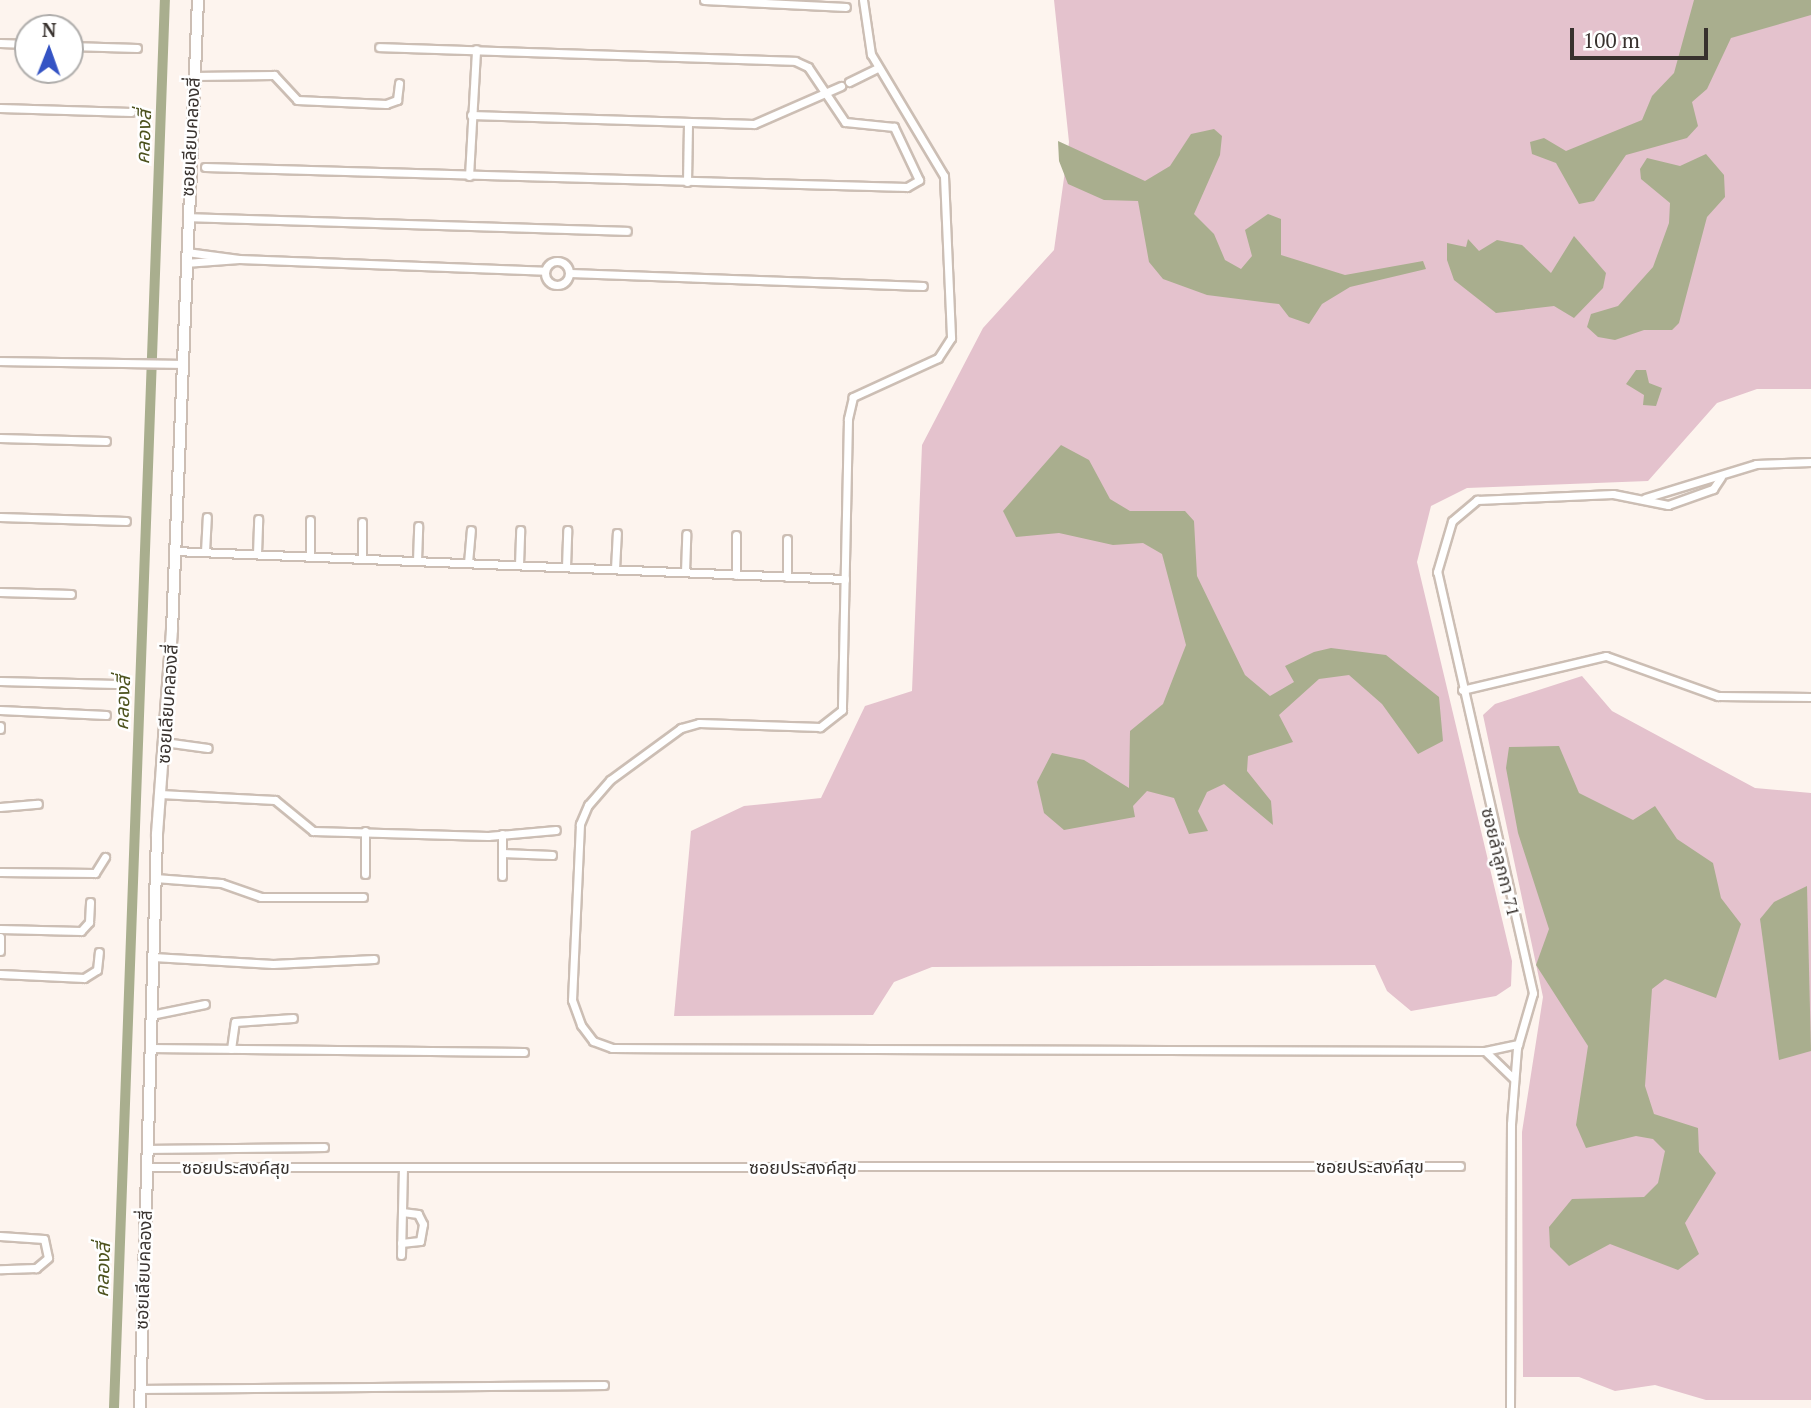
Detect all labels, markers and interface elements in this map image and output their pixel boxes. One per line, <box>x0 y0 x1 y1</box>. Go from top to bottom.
north arrow <box>14 14 84 84</box>
scale bar <box>1573 14 1711 58</box>
text: N <box>42 17 57 42</box>
text: 100 m <box>1583 26 1640 54</box>
street label: ซอยเลียบคลองสี่ <box>176 77 204 197</box>
water label: คลองสี่ <box>131 109 155 165</box>
street label: ซอยเลียบคลองสี่ <box>152 644 182 764</box>
water label: คลองสี่ <box>110 675 134 731</box>
street label: ซอยลำลูกกา 71 <box>1477 805 1525 919</box>
street label: ซอยประสงค์สุข <box>1316 1155 1424 1177</box>
street label: ซอยประสงค์สุข <box>182 1156 290 1178</box>
street label: ซอยประสงค์สุข <box>749 1156 857 1178</box>
street label: ซอยเลียบคลองสี่ <box>130 1210 156 1330</box>
water label: คลองสี่ <box>90 1242 114 1298</box>

